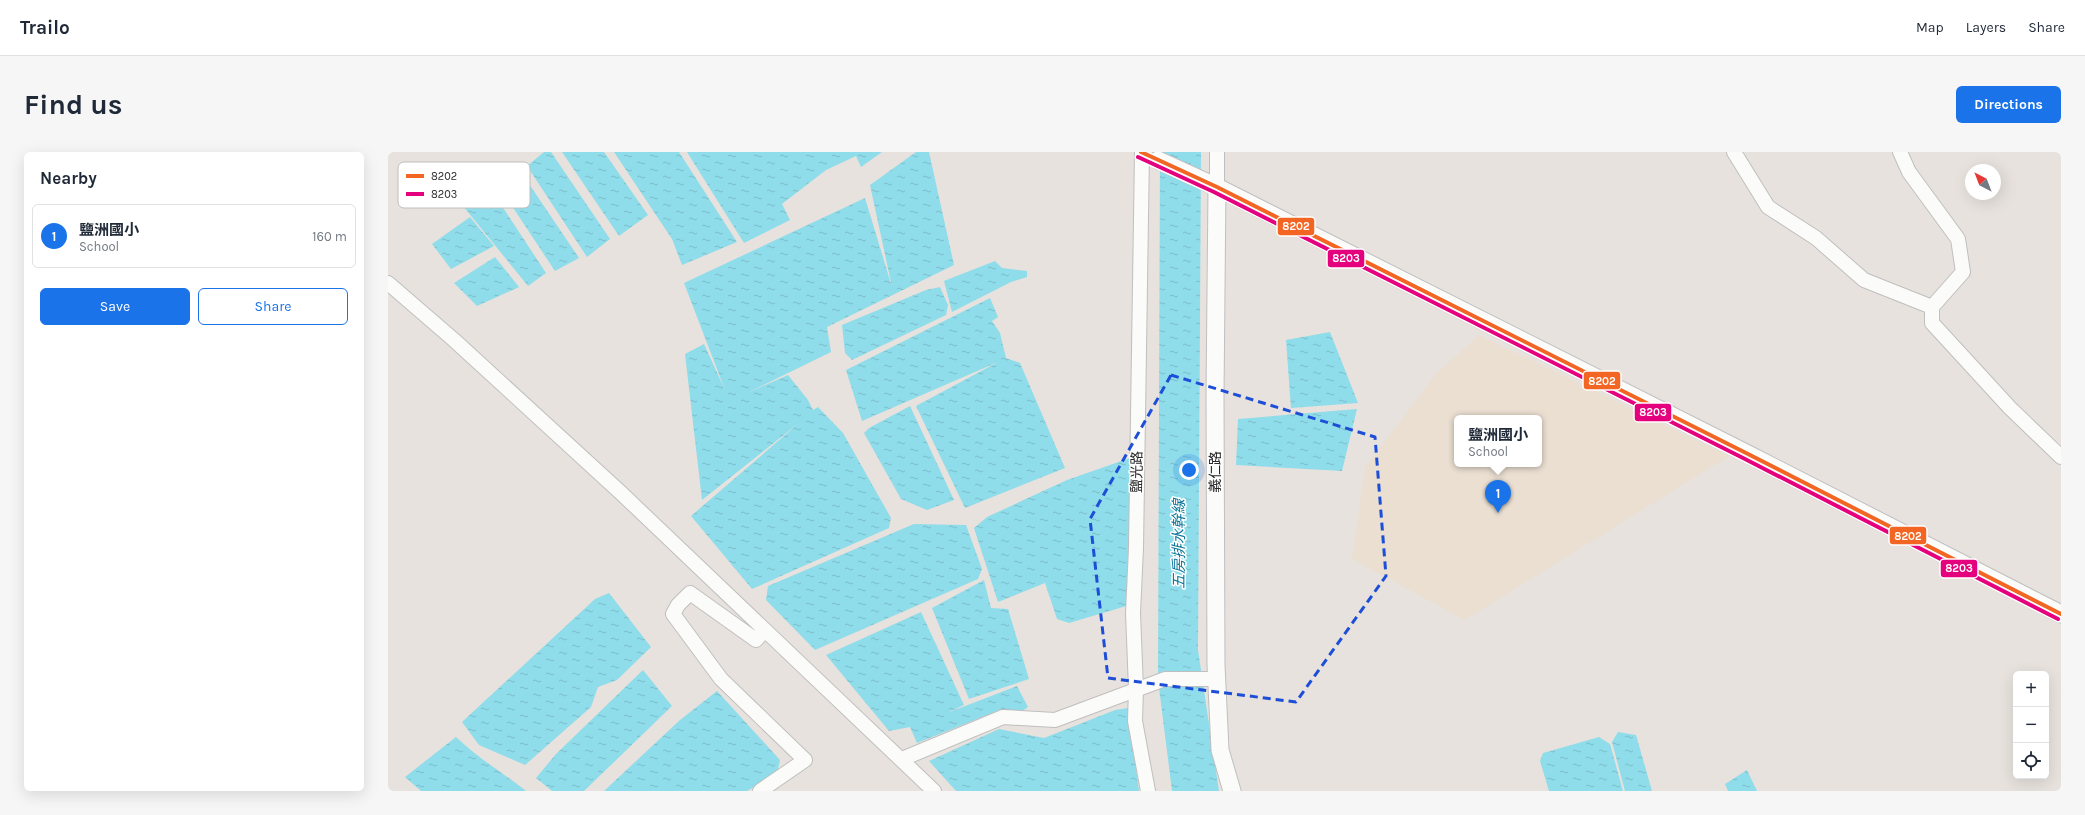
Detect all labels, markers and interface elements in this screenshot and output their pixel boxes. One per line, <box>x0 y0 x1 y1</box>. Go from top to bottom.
text: Trailo <box>20 17 70 39</box>
text: Map <box>1916 19 1944 36</box>
text: Layers <box>1966 19 2006 36</box>
text: Share <box>2028 19 2065 36</box>
button: Directions <box>1956 86 2061 123</box>
text: Find us <box>24 88 123 121</box>
legend <box>398 162 530 208</box>
north arrow <box>1965 164 2001 200</box>
text: Nearby <box>40 168 97 188</box>
text: 8202 <box>431 170 457 183</box>
text: 8203 <box>431 188 457 201</box>
line badge: 8202 <box>1277 217 1315 236</box>
text: 8202 <box>1282 220 1310 233</box>
text: 鹽洲國小 <box>79 221 139 239</box>
text: 1 <box>52 229 56 244</box>
text: 160 m <box>312 229 347 244</box>
text: School <box>79 239 119 254</box>
line badge: 8203 <box>1327 249 1365 268</box>
text: 8203 <box>1332 252 1360 265</box>
button: Save <box>40 288 190 325</box>
button: Share <box>198 288 348 325</box>
line badge: 8202 <box>1583 371 1621 390</box>
text: 8202 <box>1588 375 1616 388</box>
line badge: 8203 <box>1634 403 1672 422</box>
text: 8203 <box>1639 406 1667 419</box>
popup <box>1454 415 1542 467</box>
text: 鹽洲國小 <box>1468 426 1528 444</box>
text: School <box>1468 444 1508 459</box>
street label: 鹽光路 <box>1128 451 1146 493</box>
street label: 義仁路 <box>1207 451 1224 493</box>
your location <box>1179 460 1199 480</box>
pin: 1 <box>1485 480 1511 513</box>
water label: 五房排水幹線 <box>1170 497 1188 589</box>
line badge: 8202 <box>1889 526 1927 545</box>
text: 8202 <box>1894 530 1922 543</box>
line badge: 8203 <box>1940 559 1978 578</box>
text: 8203 <box>1945 562 1973 575</box>
map controls <box>2013 671 2049 779</box>
button: + <box>2013 671 2049 707</box>
button: − <box>2013 707 2049 743</box>
button: locate <box>2013 743 2049 779</box>

